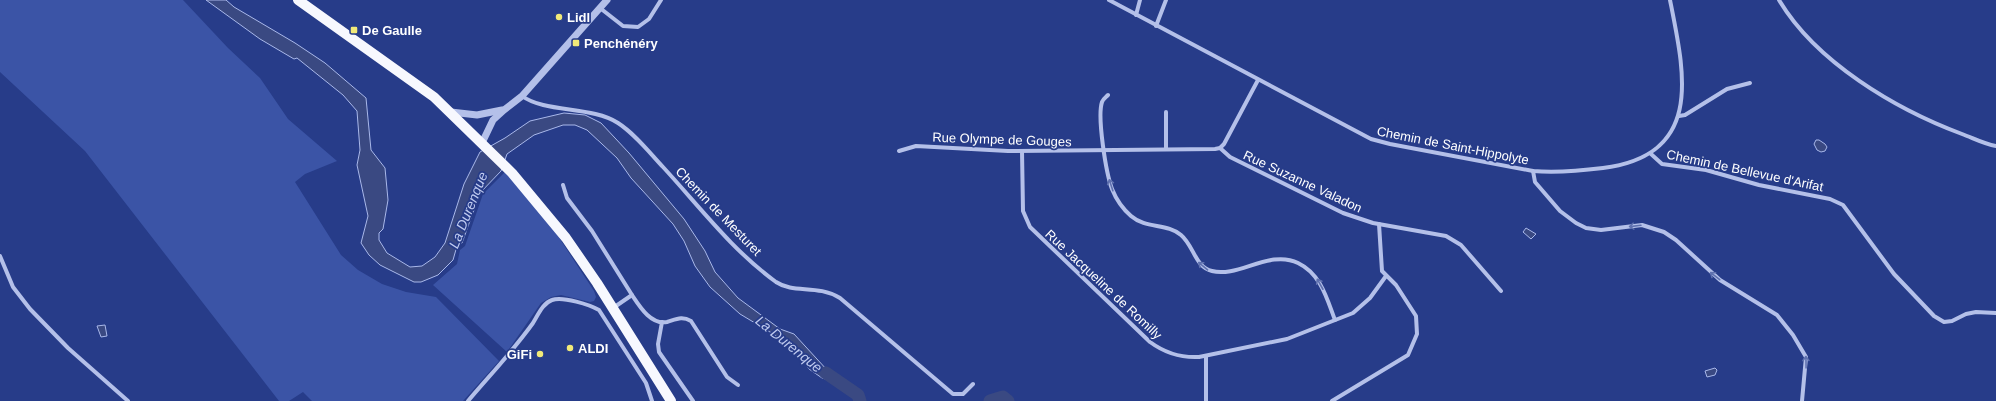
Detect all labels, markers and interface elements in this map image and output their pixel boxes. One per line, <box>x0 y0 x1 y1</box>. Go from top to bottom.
place label: Lidl <box>567 10 590 25</box>
marker: Lidl <box>554 12 564 22</box>
place label: De Gaulle <box>362 23 422 38</box>
marker: De Gaulle <box>349 25 359 35</box>
place label: Penchénéry <box>584 36 658 51</box>
marker: Penchénéry <box>571 38 581 48</box>
street label: Chemin de Saint-Hippolyte <box>1376 123 1530 168</box>
street label: Rue Olympe de Gouges <box>932 130 1072 149</box>
street label: Rue Suzanne Valadon <box>1241 147 1364 216</box>
street label: Chemin de Bellevue d'Arifat <box>1665 147 1825 195</box>
street label: Chemin de Mesturet <box>673 164 765 259</box>
water label: La Durenque <box>445 169 491 251</box>
one-way arrow <box>1107 179 1114 192</box>
one-way arrow <box>1629 222 1642 229</box>
street label: Rue Jacqueline de Romilly <box>1042 226 1165 343</box>
one-way arrow <box>1198 261 1209 270</box>
one-way arrow <box>1709 272 1720 281</box>
one-way arrow <box>1316 278 1323 290</box>
water label: La Durenque <box>753 312 826 376</box>
place label: ALDI <box>578 341 608 356</box>
marker: ALDI <box>565 343 575 353</box>
place label: GiFi <box>507 347 532 362</box>
marker: GiFi <box>535 349 545 359</box>
one-way arrow <box>1802 356 1810 369</box>

